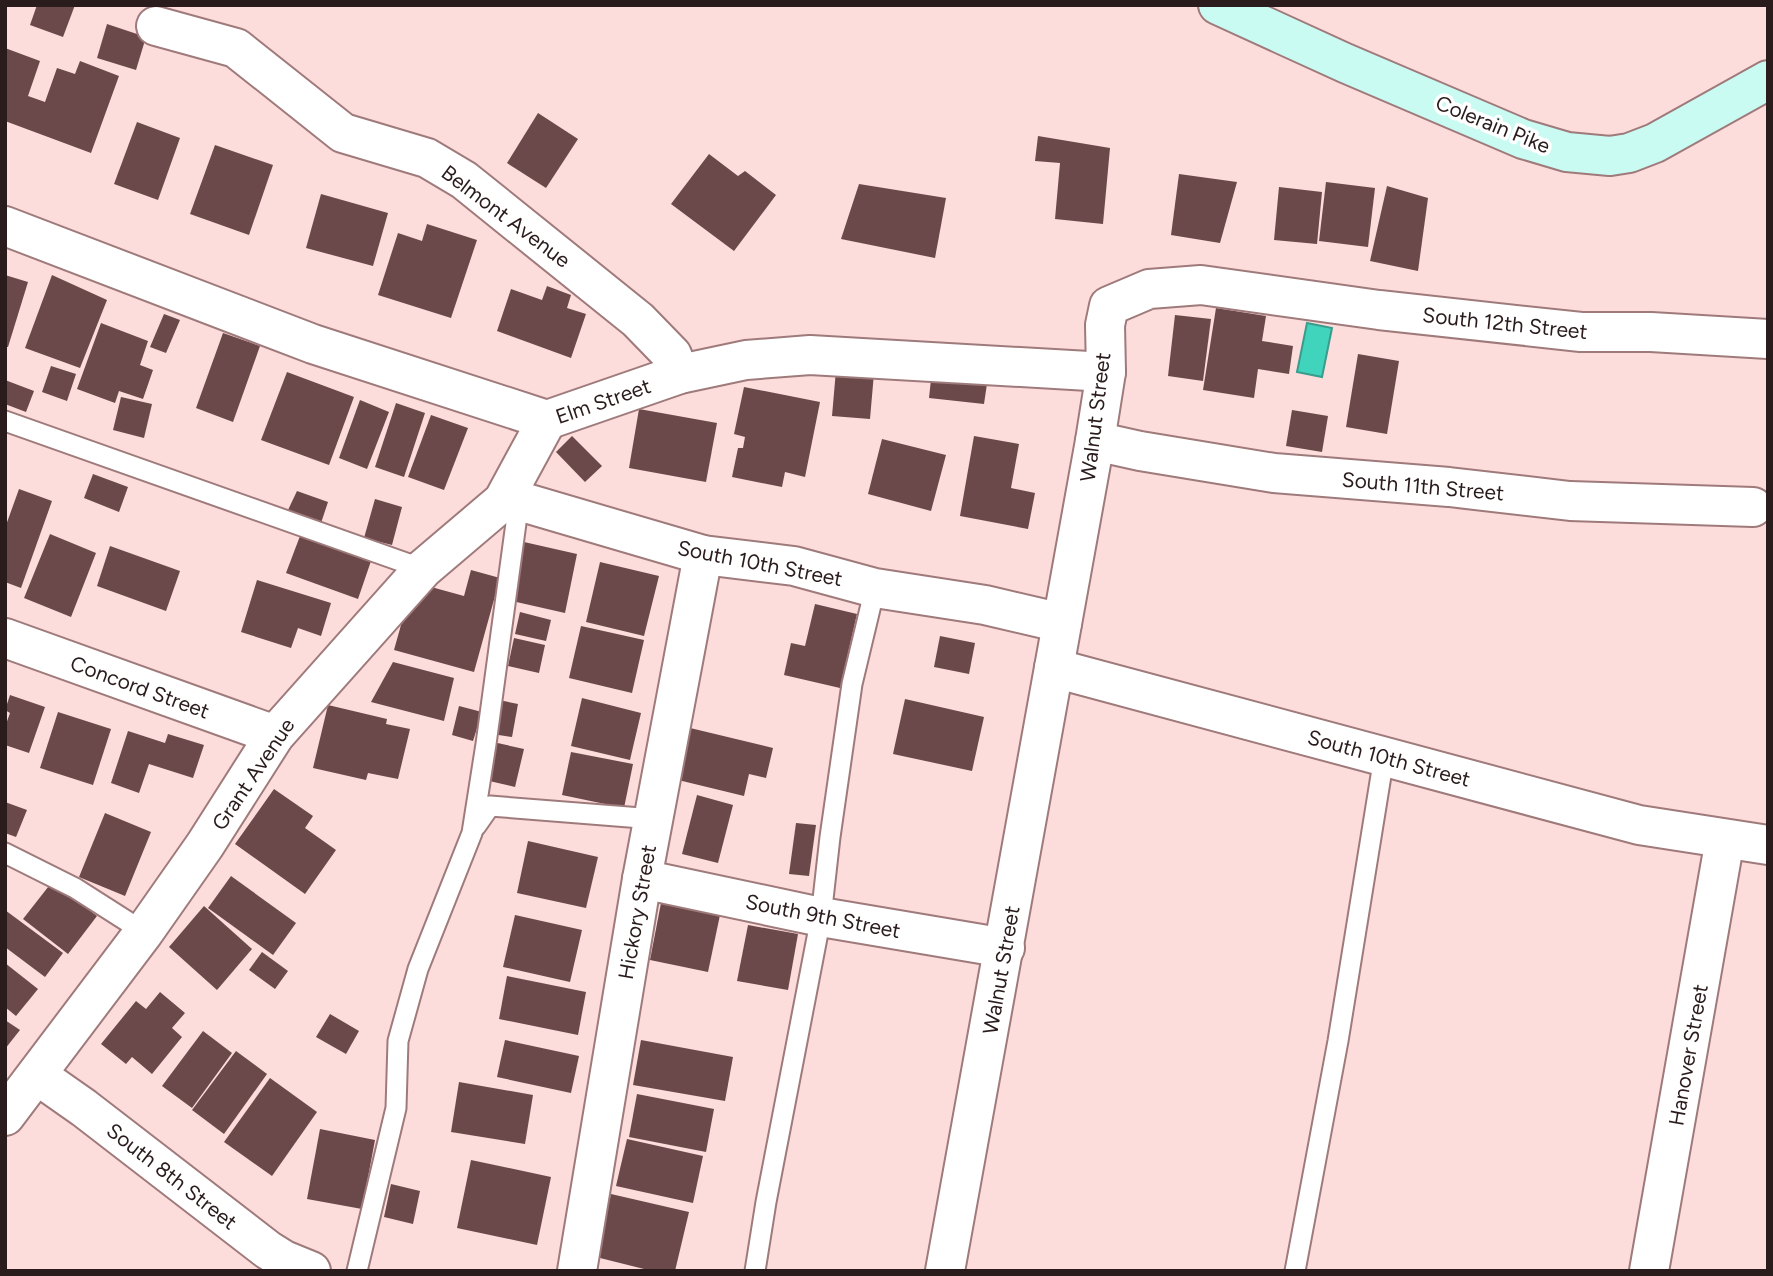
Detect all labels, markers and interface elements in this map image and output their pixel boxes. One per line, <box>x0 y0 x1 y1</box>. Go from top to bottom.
street label: Colerain Pike <box>1432 90 1554 158</box>
street label: Belmont Avenue <box>437 159 575 273</box>
street label: South 12th Street <box>1421 302 1589 344</box>
street label: Walnut Street <box>1075 351 1115 483</box>
street label: Elm Street <box>552 373 654 429</box>
street label: South 11th Street <box>1341 466 1505 506</box>
street label: South 10th Street <box>675 535 845 591</box>
street label: Concord Street <box>67 650 213 724</box>
street label: Grant Avenue <box>206 713 300 835</box>
street label: South 10th Street <box>1305 724 1473 792</box>
street label: Hickory Street <box>613 843 661 981</box>
street label: South 9th Street <box>743 889 903 943</box>
street label: Walnut Street <box>977 904 1025 1036</box>
street label: Hanover Street <box>1663 982 1713 1128</box>
street label: South 8th Street <box>102 1117 242 1235</box>

